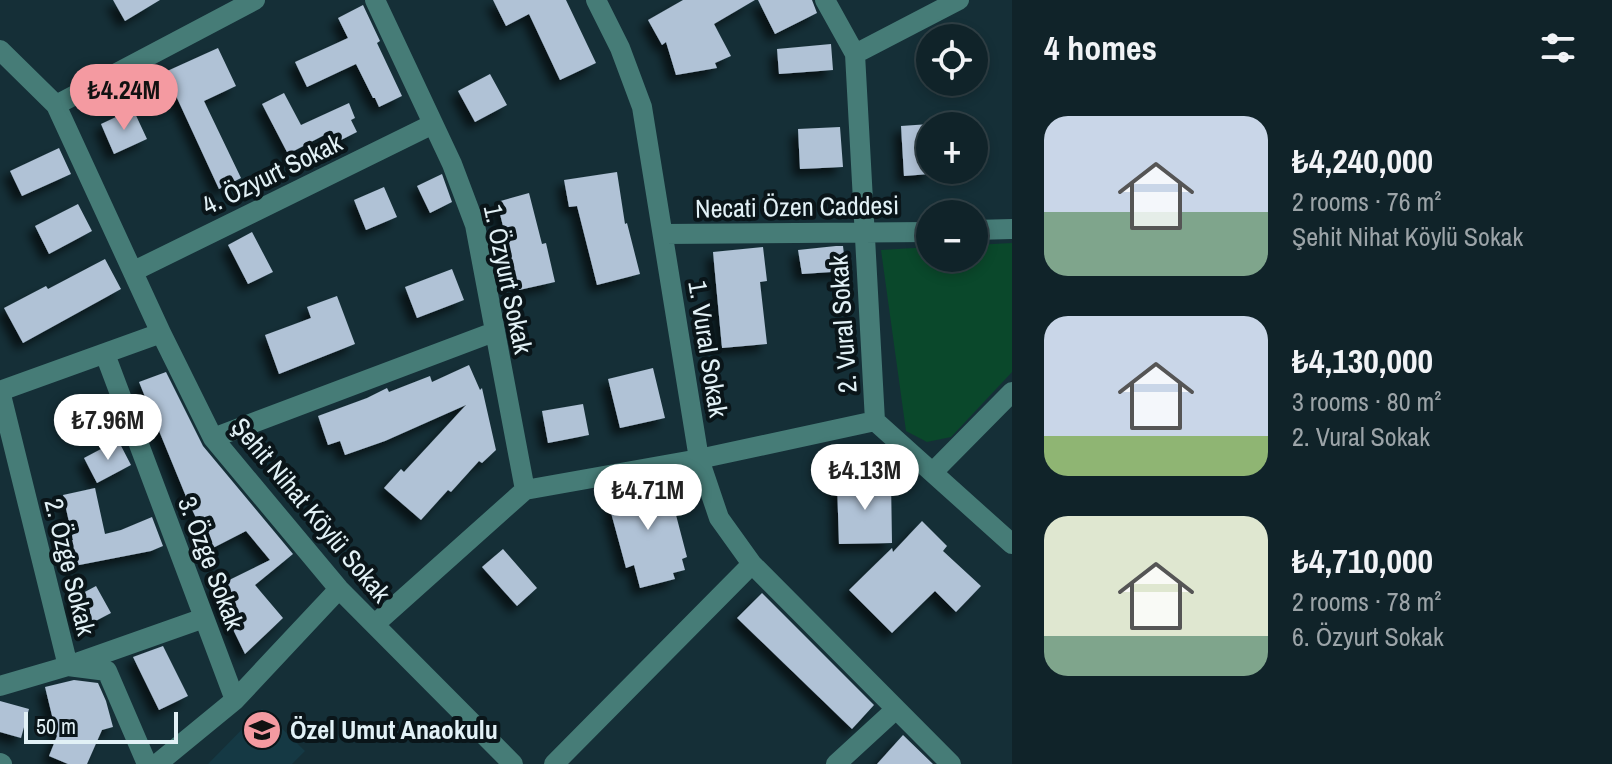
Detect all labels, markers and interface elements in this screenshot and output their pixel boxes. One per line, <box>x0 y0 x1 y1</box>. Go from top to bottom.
map controls <box>916 24 988 272</box>
button: locate <box>916 24 988 96</box>
text: 4 homes <box>1044 25 1157 71</box>
icon: filters <box>1536 26 1580 70</box>
pin: ₺4.24M <box>59 64 189 132</box>
text: ₺4.24M <box>88 72 160 107</box>
button: + <box>916 112 988 184</box>
street label: 4. Özyurt Sokak <box>196 124 348 223</box>
text: ₺4,240,000 <box>1292 138 1433 184</box>
icon: home <box>1108 148 1204 244</box>
text: 2 rooms · 76 m² <box>1292 184 1441 219</box>
street label: Necati Özen Caddesi <box>695 187 899 226</box>
button: − <box>916 200 988 272</box>
street label: 1. Özyurt Sokak <box>476 201 541 357</box>
text: Şehit Nihat Köylü Sokak <box>1292 219 1523 254</box>
street label: 2. Vural Sokak <box>820 254 865 394</box>
street label: 1. Vural Sokak <box>680 278 737 420</box>
text: ₺4,130,000 <box>1292 338 1433 384</box>
icon: home <box>1108 348 1204 444</box>
text: 3 rooms · 80 m² <box>1292 384 1441 419</box>
pin: ₺7.96M <box>43 394 173 462</box>
text: ₺7.96M <box>72 402 144 437</box>
street label: Şehit Nihat Köylü Sokak <box>224 410 399 610</box>
text: 2. Vural Sokak <box>1292 419 1430 454</box>
pin: ₺4.13M <box>800 444 930 512</box>
text: ₺4.13M <box>829 452 901 487</box>
pin: ₺4.71M <box>583 464 713 532</box>
text: ₺4.71M <box>612 472 684 507</box>
street label: 3. Özge Sokak <box>170 491 253 635</box>
street label: 2. Özge Sokak <box>37 495 104 639</box>
text: ₺4,710,000 <box>1292 538 1433 584</box>
icon: home <box>1108 548 1204 644</box>
text: 2 rooms · 78 m² <box>1292 584 1441 619</box>
text: 6. Özyurt Sokak <box>1292 619 1444 654</box>
scale bar <box>24 708 178 744</box>
school or university icon: Özel Umut Anaokulu <box>241 709 283 751</box>
text: 50 m <box>36 711 76 741</box>
place label: Özel Umut Anaokulu <box>290 712 498 747</box>

